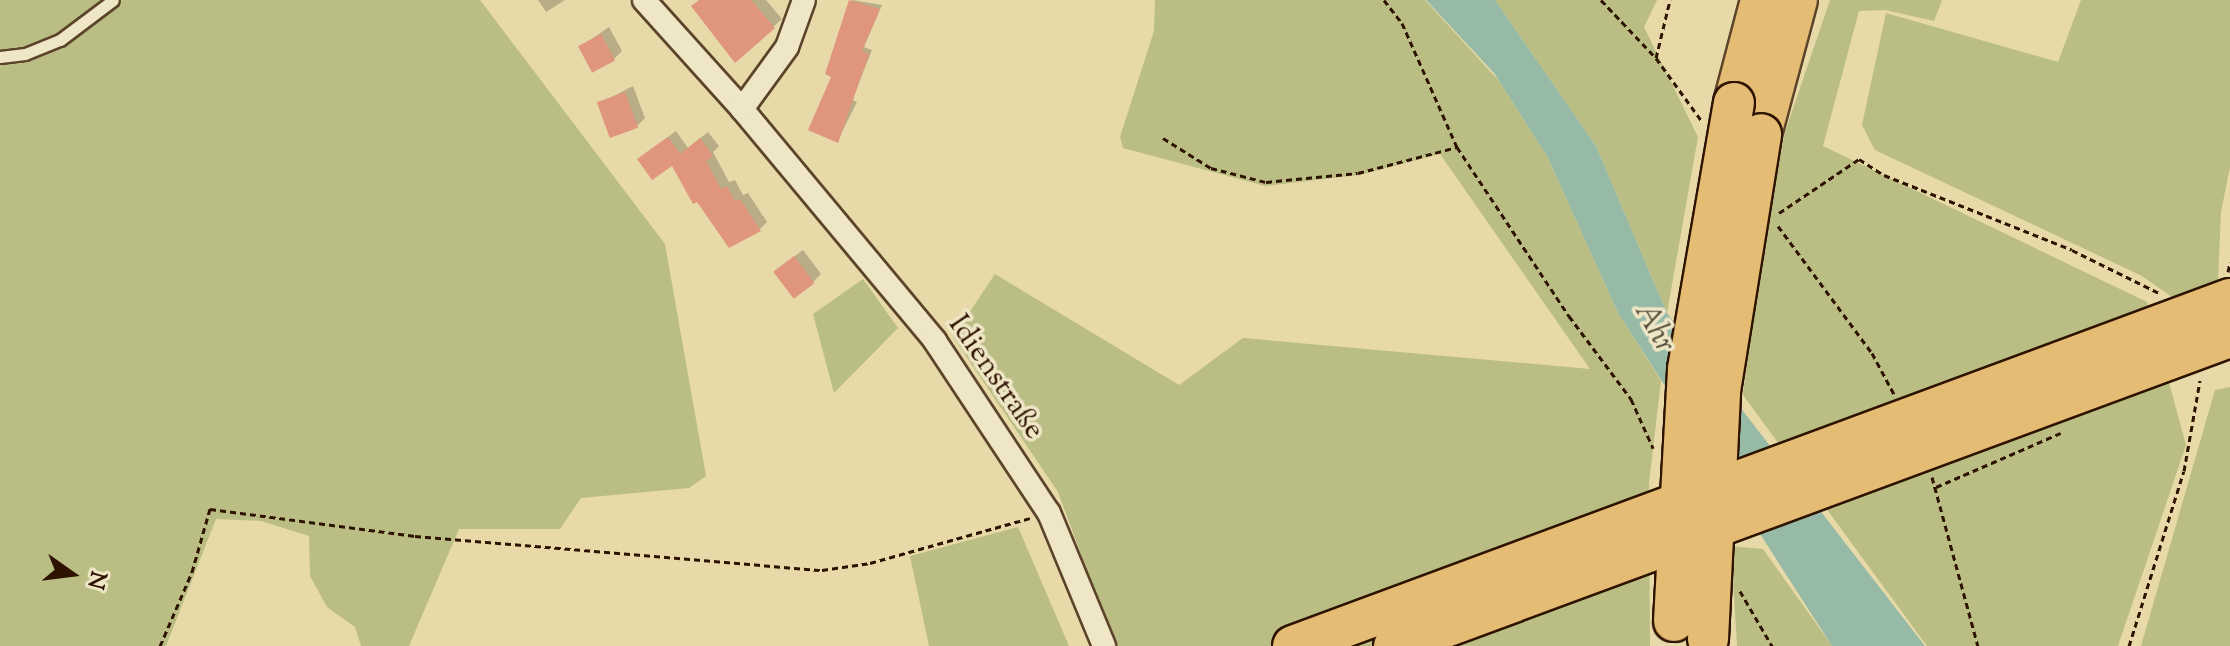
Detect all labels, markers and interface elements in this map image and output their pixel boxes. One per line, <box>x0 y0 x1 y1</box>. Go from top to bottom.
water label: Ahr <box>1625 296 1683 360</box>
street label: Idienstraße <box>939 309 1051 447</box>
north arrow <box>32 534 112 614</box>
text: N <box>78 567 113 592</box>

